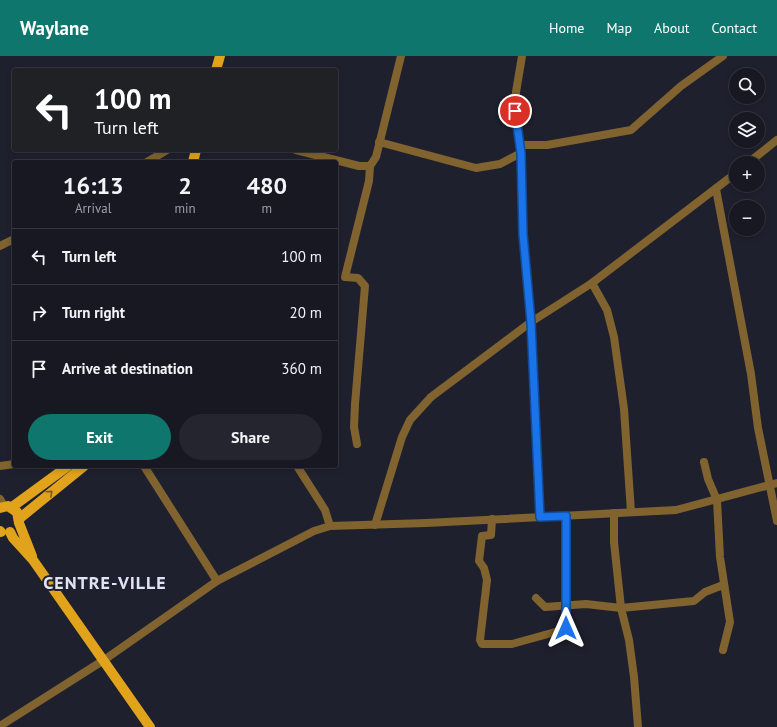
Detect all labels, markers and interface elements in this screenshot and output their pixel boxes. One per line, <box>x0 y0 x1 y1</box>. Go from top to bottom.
text: Waylane <box>20 16 89 40</box>
text: Home <box>549 19 584 37</box>
text: Map <box>606 19 632 37</box>
text: About <box>654 19 690 37</box>
text: Contact <box>712 19 757 37</box>
map controls <box>729 68 765 236</box>
button: search <box>729 68 765 104</box>
text: 100 m <box>94 80 171 117</box>
icon: left <box>28 84 80 136</box>
pin <box>498 94 532 128</box>
icon: arrive <box>504 100 526 122</box>
button: layers <box>729 112 765 148</box>
text: Turn left <box>94 116 159 139</box>
button: + <box>729 156 765 192</box>
text: 16:13 <box>63 170 124 201</box>
text: 2 <box>178 170 192 201</box>
text: 480 <box>246 170 287 201</box>
text: Arrival <box>75 200 111 217</box>
text: min <box>174 200 196 217</box>
text: m <box>262 200 272 217</box>
button: − <box>729 200 765 236</box>
icon: left <box>28 246 50 268</box>
text: Turn left <box>62 247 116 266</box>
text: 100 m <box>281 247 322 266</box>
icon: right <box>28 302 50 324</box>
text: Turn right <box>62 303 125 322</box>
text: 20 m <box>289 303 322 322</box>
icon: arrive <box>28 358 50 380</box>
text: Arrive at destination <box>62 359 193 378</box>
text: 360 m <box>281 359 322 378</box>
button: Exit <box>28 414 171 460</box>
button: Share <box>179 414 322 460</box>
one-way arrow <box>45 491 53 498</box>
district label: CENTRE-VILLE <box>43 571 167 594</box>
position arrow <box>545 607 587 649</box>

